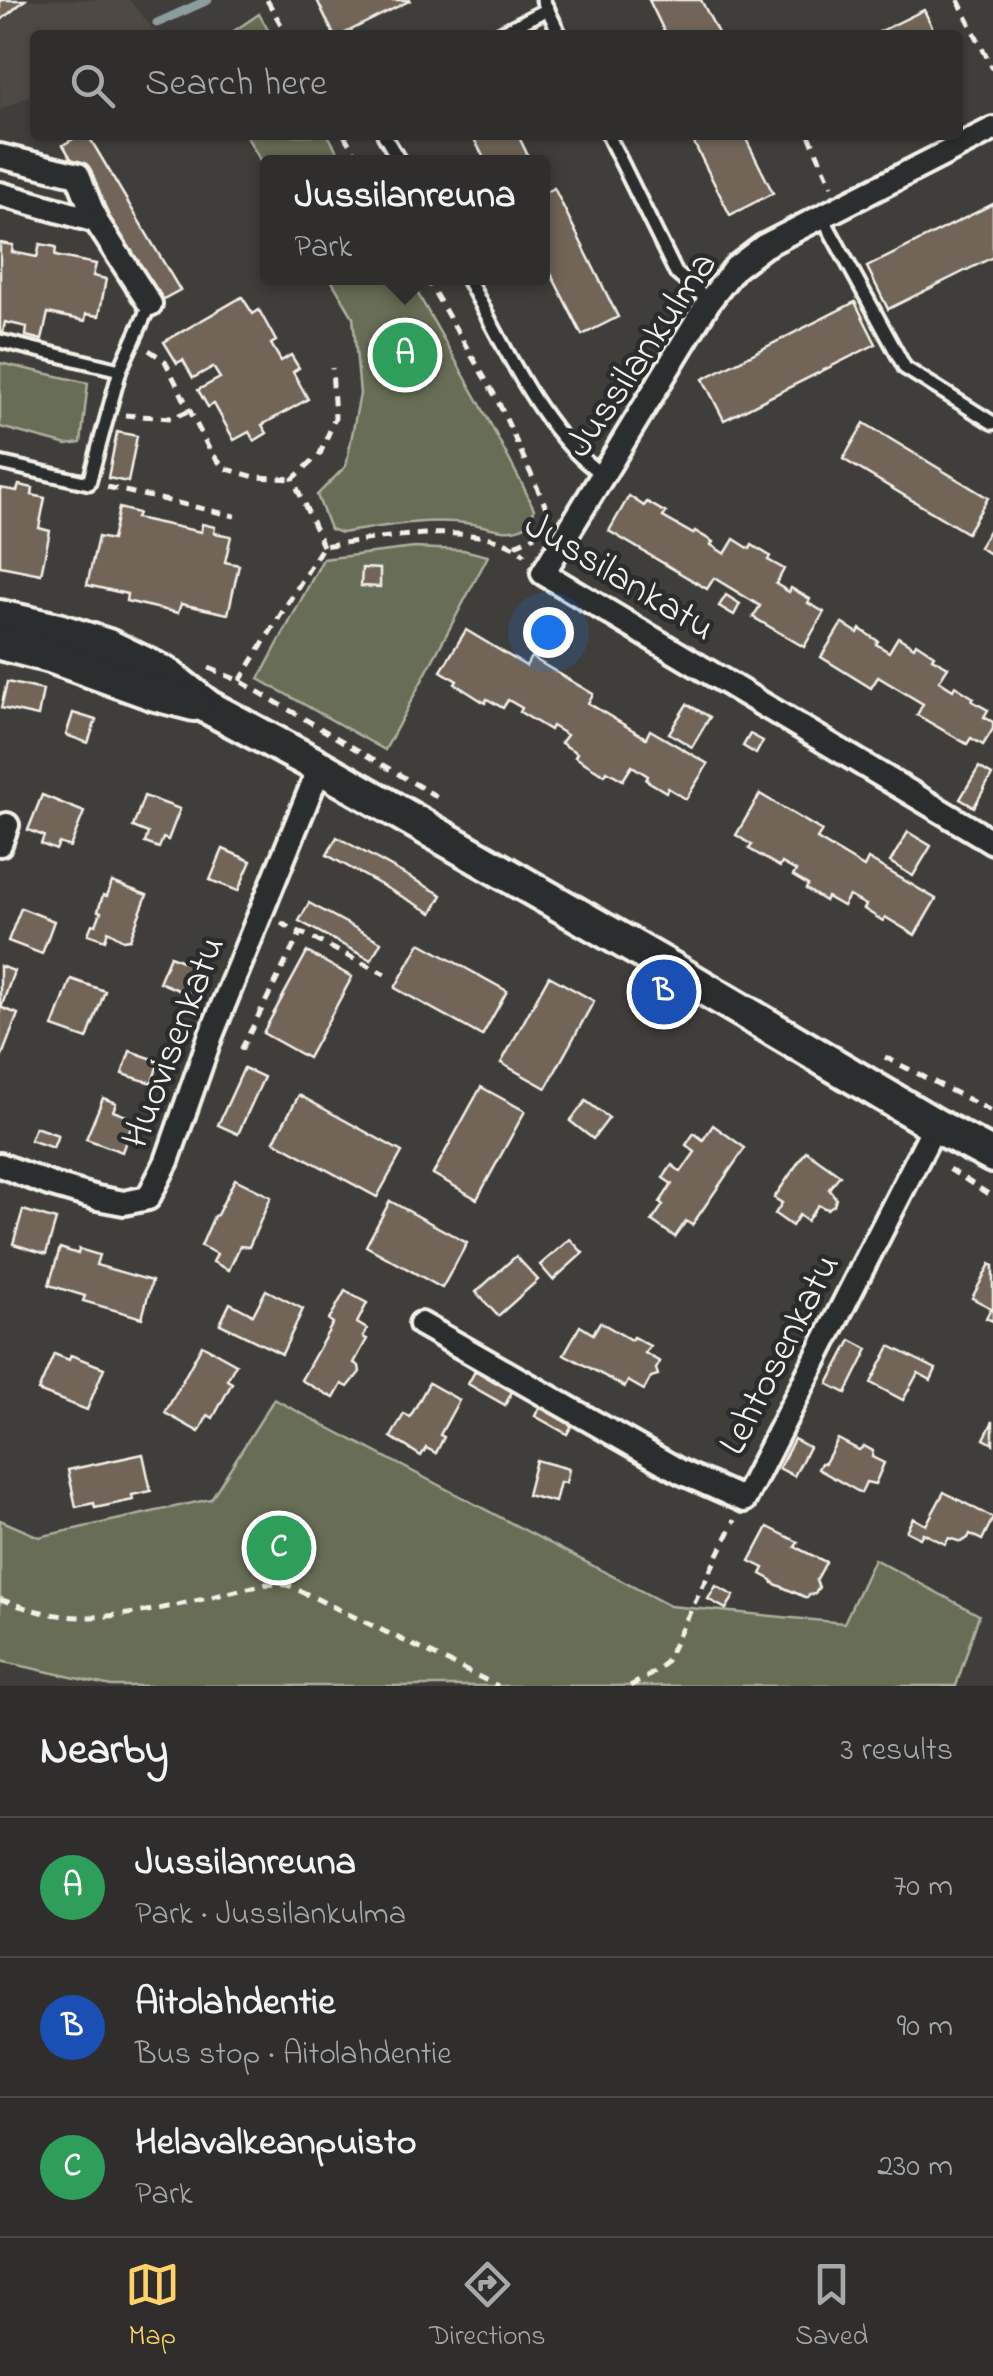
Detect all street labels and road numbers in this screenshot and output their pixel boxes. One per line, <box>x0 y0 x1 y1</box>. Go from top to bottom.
street label: Jussilankulma <box>552 240 734 471</box>
street label: Jussilankatu <box>512 498 725 658</box>
street label: Huovisenkatu <box>108 928 243 1157</box>
street label: Lehtosenkatu <box>705 1244 857 1466</box>

